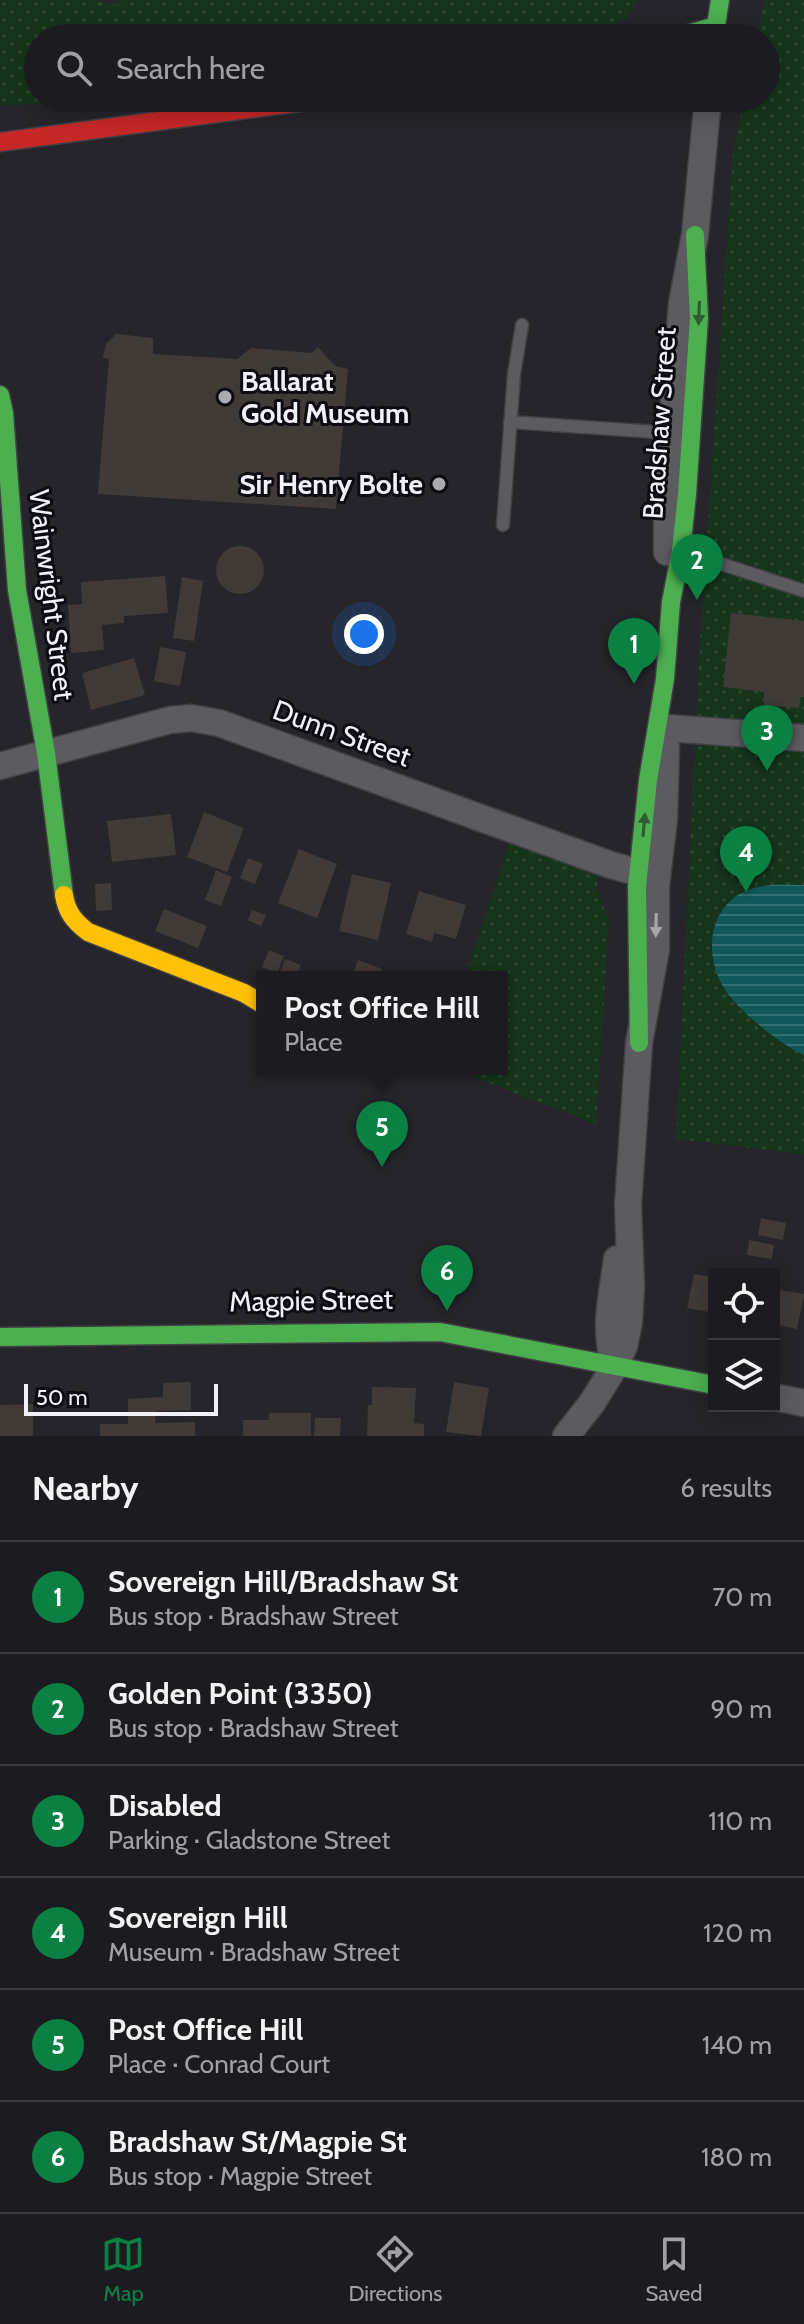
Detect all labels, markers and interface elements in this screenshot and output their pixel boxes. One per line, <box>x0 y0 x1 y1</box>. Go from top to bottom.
search box <box>24 24 780 112</box>
icon: search <box>52 46 96 90</box>
text: Search here <box>116 50 265 87</box>
one-way arrow <box>693 301 706 326</box>
street label: Bradshaw Street <box>635 326 683 520</box>
place label: Ballarat Gold Museum <box>241 364 409 430</box>
marker: Ballarat Gold Museum <box>216 388 234 406</box>
place label: Sir Henry Bolte <box>239 467 423 501</box>
marker: Sir Henry Bolte <box>430 475 448 493</box>
street label: Wainwright Street <box>22 488 82 702</box>
pin: 2 <box>671 534 723 600</box>
your location <box>344 614 384 654</box>
pin: 1 <box>608 618 660 684</box>
street label: Dunn Street <box>268 692 416 774</box>
pin: 3 <box>741 705 793 771</box>
one-way arrow <box>638 812 651 837</box>
pin: 4 <box>720 826 772 892</box>
one-way arrow <box>650 913 663 938</box>
popup <box>256 971 508 1075</box>
text: Post Office Hill <box>284 989 480 1026</box>
text: Place <box>284 1026 343 1058</box>
pin: 5 <box>356 1101 408 1167</box>
pin: 6 <box>421 1245 473 1311</box>
map controls <box>708 1268 780 1412</box>
button: locate <box>708 1268 780 1340</box>
street label: Magpie Street <box>229 1282 393 1318</box>
button: layers <box>708 1340 780 1412</box>
scale bar <box>24 1380 218 1416</box>
text: 50 m <box>36 1384 88 1411</box>
text: Nearby <box>32 1467 139 1509</box>
text: 6 results <box>680 1472 772 1504</box>
text: Sovereign Hill/Bradshaw St <box>108 1563 458 1600</box>
text: 1 <box>53 1581 63 1613</box>
text: 70 m <box>712 1581 772 1613</box>
text: Bus stop · Bradshaw Street <box>108 1600 399 1632</box>
text: Golden Point (3350) <box>108 1675 372 1712</box>
text: 2 <box>51 1693 65 1725</box>
text: 90 m <box>710 1693 772 1725</box>
text: Bus stop · Bradshaw Street <box>108 1712 399 1744</box>
text: Disabled <box>108 1787 222 1824</box>
text: 3 <box>51 1805 65 1837</box>
text: 110 m <box>708 1805 772 1837</box>
text: Parking · Gladstone Street <box>108 1824 390 1856</box>
text: Sovereign Hill <box>108 1899 288 1936</box>
text: 4 <box>50 1917 66 1949</box>
text: 120 m <box>703 1917 772 1949</box>
text: Museum · Bradshaw Street <box>108 1936 400 1968</box>
text: Post Office Hill <box>108 2011 303 2048</box>
text: 5 <box>51 2029 65 2061</box>
text: 140 m <box>702 2029 772 2061</box>
text: Place · Conrad Court <box>108 2048 330 2080</box>
text: Bradshaw St/Magpie St <box>108 2123 407 2160</box>
text: 6 <box>51 2141 65 2173</box>
text: 180 m <box>701 2141 772 2173</box>
text: Bus stop · Magpie Street <box>108 2160 372 2192</box>
tab: Map <box>101 2232 145 2307</box>
tab: Directions <box>348 2232 442 2307</box>
tab: Saved <box>645 2232 703 2307</box>

